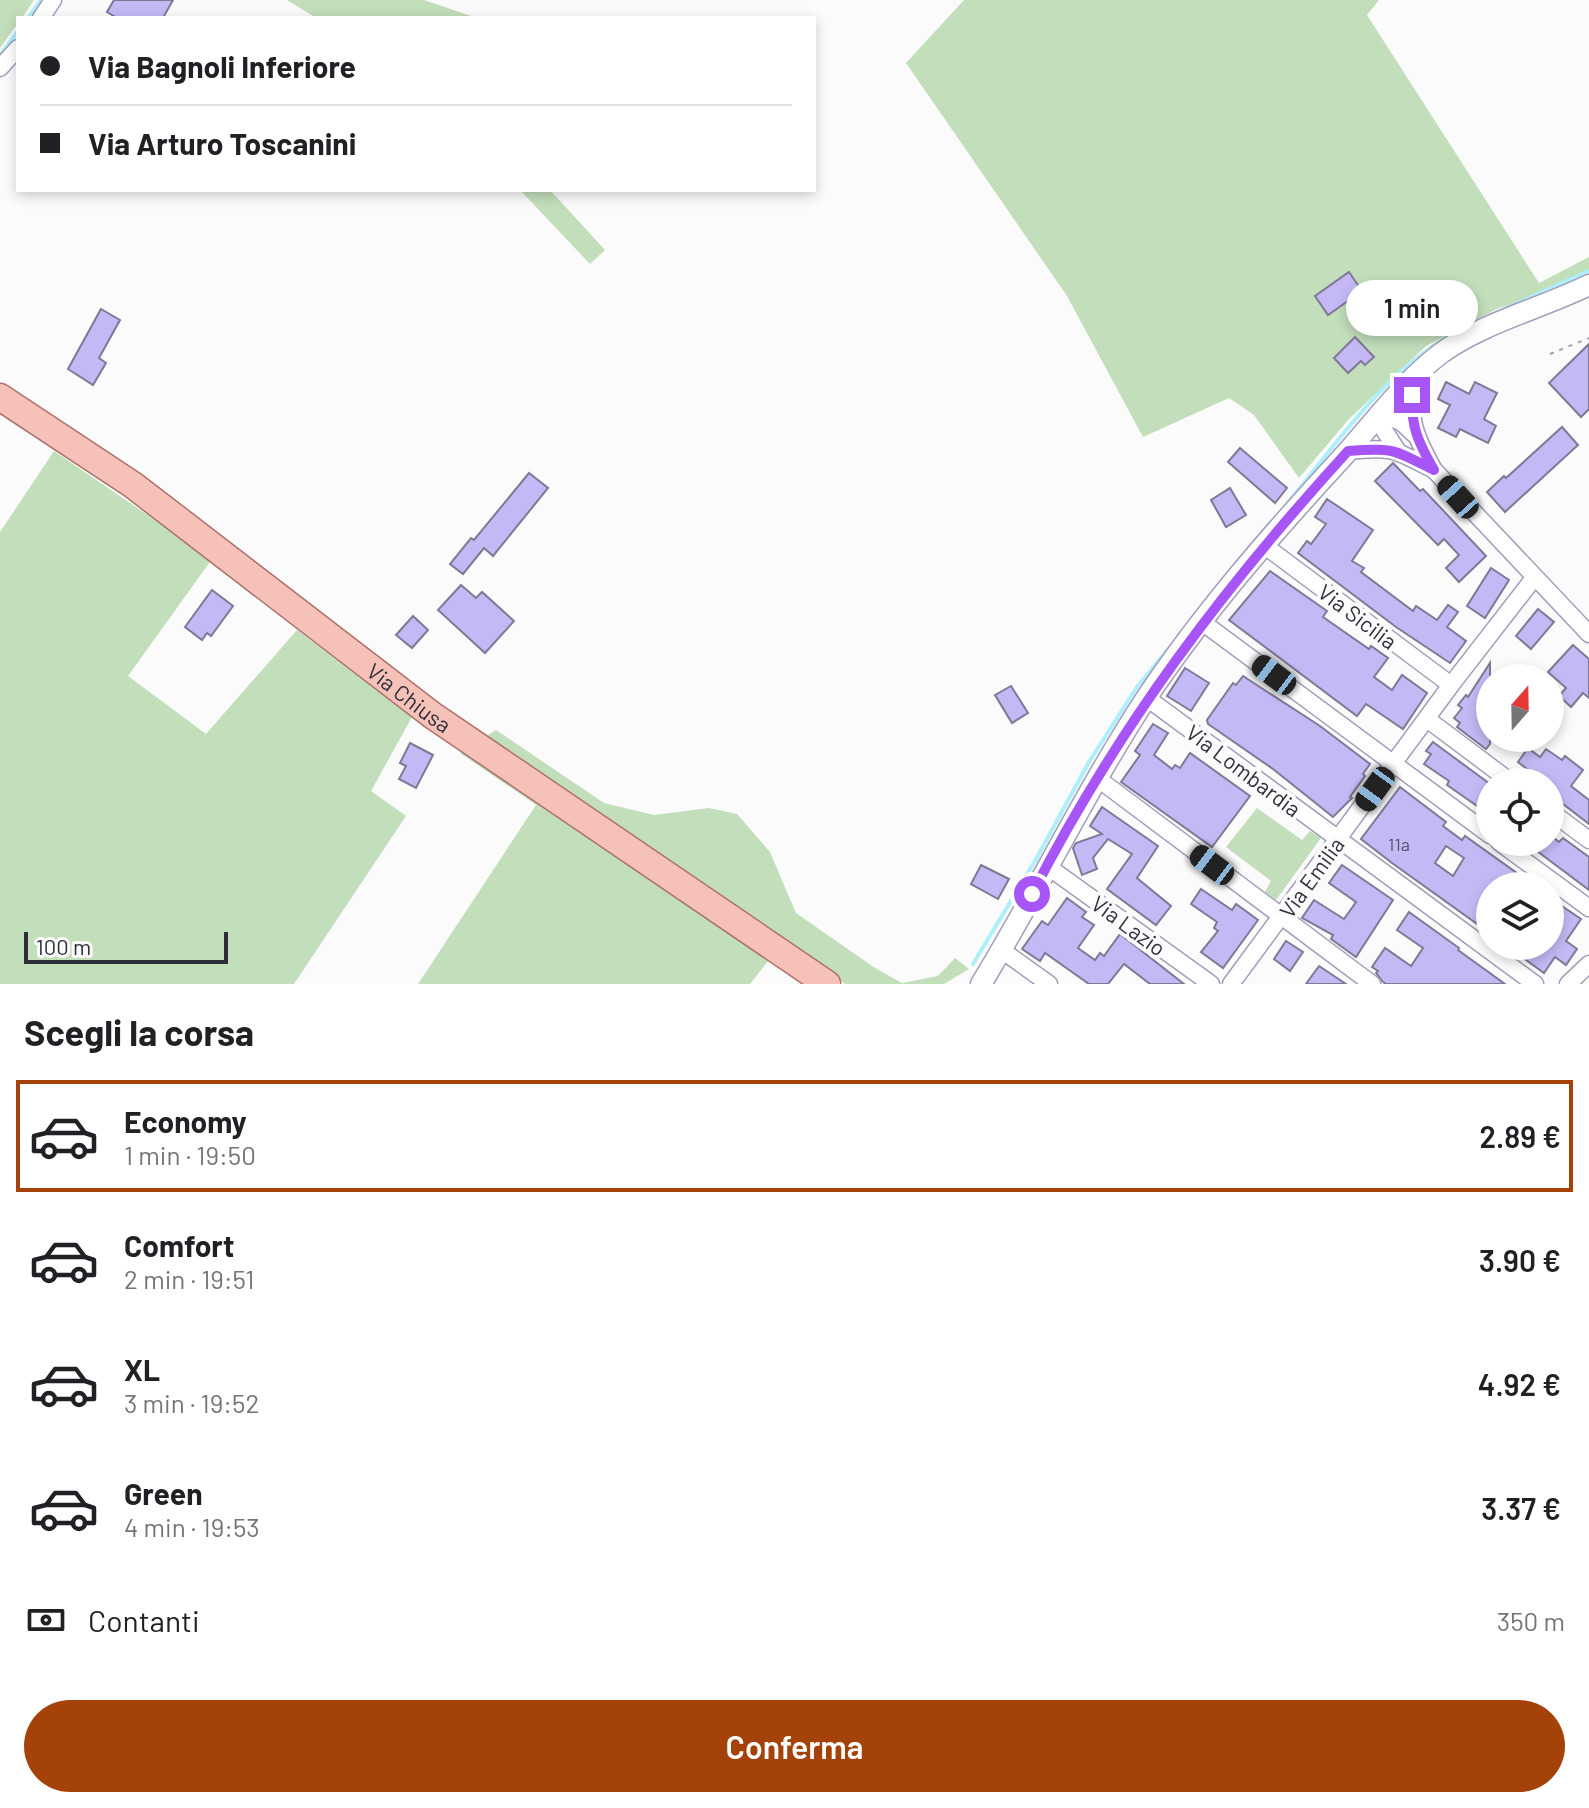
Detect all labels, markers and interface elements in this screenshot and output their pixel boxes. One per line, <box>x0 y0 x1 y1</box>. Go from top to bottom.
text: Via Bagnoli Inferiore <box>88 48 356 84</box>
text: Via Arturo Toscanini <box>88 125 356 161</box>
callout: 1 min <box>1346 279 1478 335</box>
text: 1 min <box>1384 292 1440 323</box>
route end <box>1394 377 1430 413</box>
car <box>1433 471 1483 523</box>
street label: Via Sicilia <box>1314 578 1402 654</box>
car <box>1248 651 1300 699</box>
street label: Via Chiusa <box>362 657 456 737</box>
north arrow <box>1476 664 1564 752</box>
map controls <box>1476 664 1564 960</box>
street label: Via Lombardia <box>1182 718 1306 822</box>
car <box>1351 763 1399 815</box>
button: locate <box>1476 768 1564 856</box>
street label: Via Emilia <box>1273 832 1349 922</box>
house number: 11a <box>1388 833 1410 855</box>
car <box>1186 841 1238 889</box>
button: layers <box>1476 872 1564 960</box>
route start <box>1014 876 1050 912</box>
street label: Via Lazio <box>1087 889 1171 961</box>
scale bar <box>24 928 228 964</box>
text: 100 m <box>36 933 91 959</box>
text: Scegli la corsa <box>24 1010 254 1053</box>
icon: car <box>28 1100 100 1172</box>
text: Economy <box>124 1103 247 1139</box>
text: 2.89 € <box>1479 1118 1561 1154</box>
text: 1 min · 19:50 <box>124 1139 256 1170</box>
icon: car <box>28 1224 100 1296</box>
text: Comfort <box>124 1227 234 1263</box>
text: 3.90 € <box>1479 1242 1561 1278</box>
text: 2 min · 19:51 <box>124 1263 254 1294</box>
icon: car <box>28 1348 100 1420</box>
text: XL <box>124 1351 160 1387</box>
text: 4.92 € <box>1478 1366 1561 1402</box>
text: 3 min · 19:52 <box>124 1387 259 1418</box>
icon: car <box>28 1472 100 1544</box>
text: Green <box>124 1475 203 1511</box>
text: 3.37 € <box>1481 1490 1561 1526</box>
text: 4 min · 19:53 <box>124 1511 260 1542</box>
icon: cash <box>24 1598 68 1642</box>
text: Contanti <box>88 1602 200 1638</box>
text: 350 m <box>1497 1605 1565 1636</box>
button: Conferma <box>24 1700 1565 1792</box>

